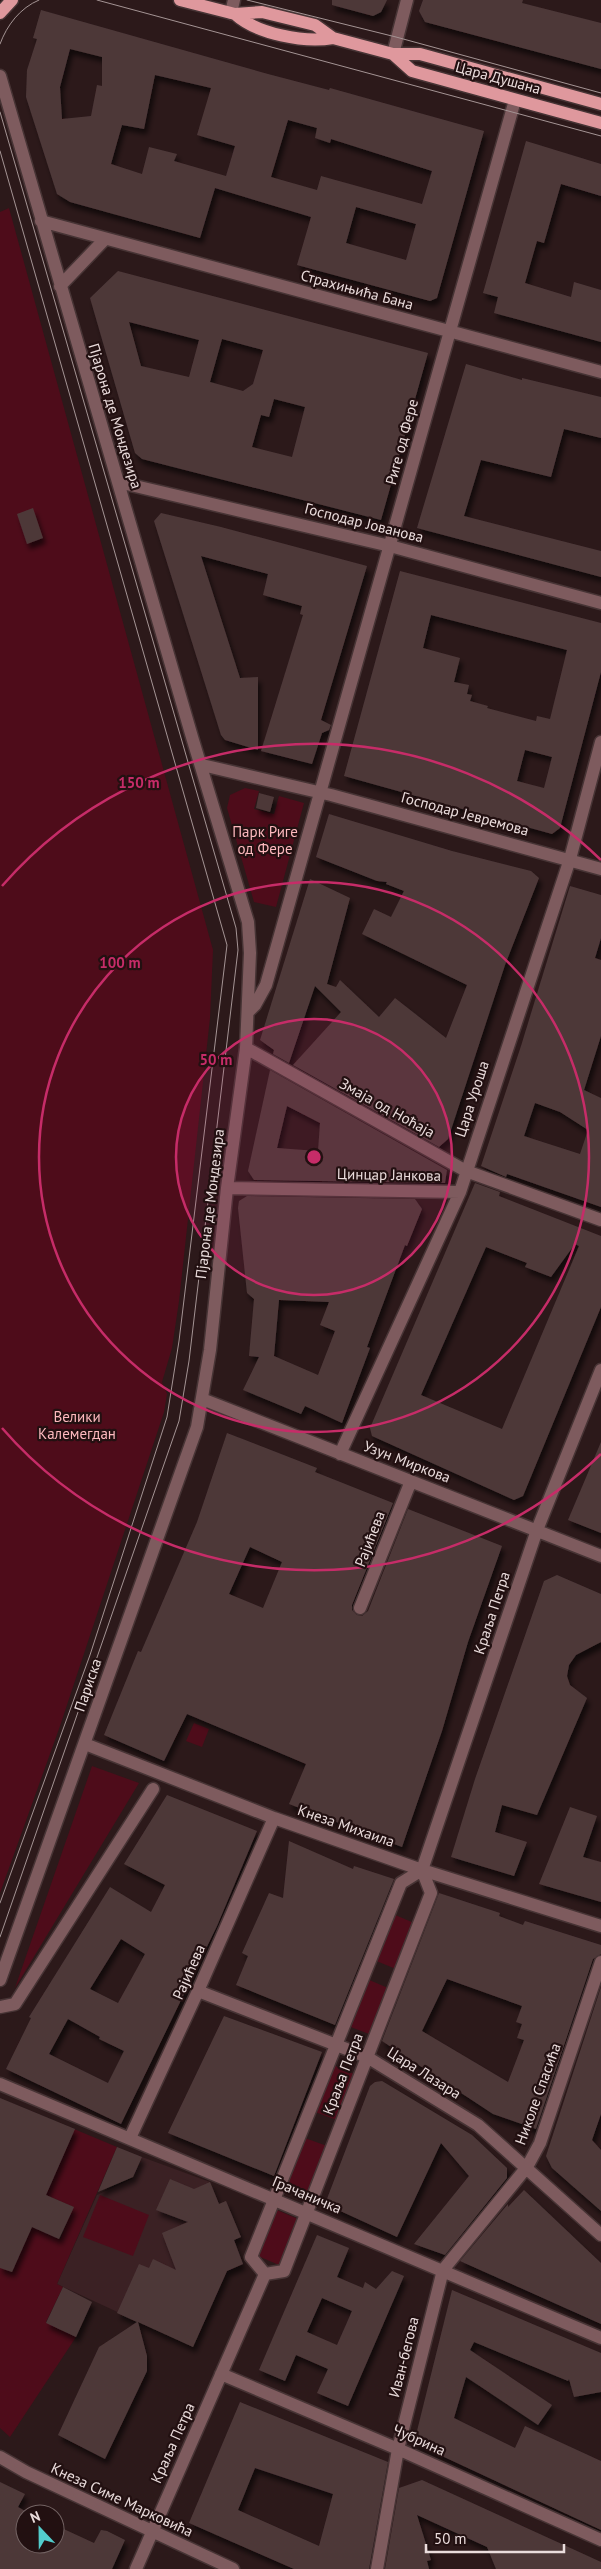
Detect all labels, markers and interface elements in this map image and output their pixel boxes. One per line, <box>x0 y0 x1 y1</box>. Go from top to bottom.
street label: Цара Душана <box>453 57 543 98</box>
street label: Страхињића Бана <box>299 265 415 314</box>
street label: Пјарона де Мондезира <box>84 341 147 491</box>
street label: Риге од Фере <box>381 397 422 487</box>
street label: Господар Јованова <box>303 499 426 546</box>
text: 150 m <box>118 773 160 792</box>
street label: Господар Јевремова <box>399 787 531 840</box>
park label: Парк Риге од Фере <box>232 822 298 858</box>
text: 100 m <box>99 953 141 972</box>
text: 50 m <box>200 1050 232 1069</box>
street label: Цара Уроша <box>450 1058 493 1139</box>
street label: Змаја од Ноћаја <box>336 1074 438 1142</box>
street label: Пјарона де Мондезира <box>191 1128 228 1280</box>
centre of rings <box>305 1148 323 1166</box>
street label: Цинцар Јанкова <box>337 1164 441 1185</box>
park label: Велики Калемегдан <box>38 1407 116 1443</box>
street label: Узун Миркова <box>361 1436 453 1487</box>
street label: Рајићева <box>350 1508 389 1569</box>
street label: Краља Петра <box>469 1569 514 1657</box>
street label: Париска <box>70 1656 105 1714</box>
street label: Кнеза Михаила <box>295 1800 397 1851</box>
street label: Рајићева <box>168 1941 209 2002</box>
street label: Краља Петра <box>318 2030 367 2117</box>
street label: Николе Спасића <box>510 2040 565 2147</box>
street label: Цара Лазара <box>384 2042 465 2103</box>
street label: Грачаничка <box>270 2171 345 2218</box>
street label: Иван-бегова <box>384 2315 423 2399</box>
street label: Краља Петра <box>146 2400 199 2486</box>
street label: Чубрина <box>390 2419 449 2460</box>
street label: Кнеза Симе Марковића <box>48 2458 196 2541</box>
north arrow <box>15 2504 65 2554</box>
text: N <box>27 2507 43 2527</box>
scale bar <box>426 2522 564 2554</box>
text: 50 m <box>434 2529 467 2548</box>

